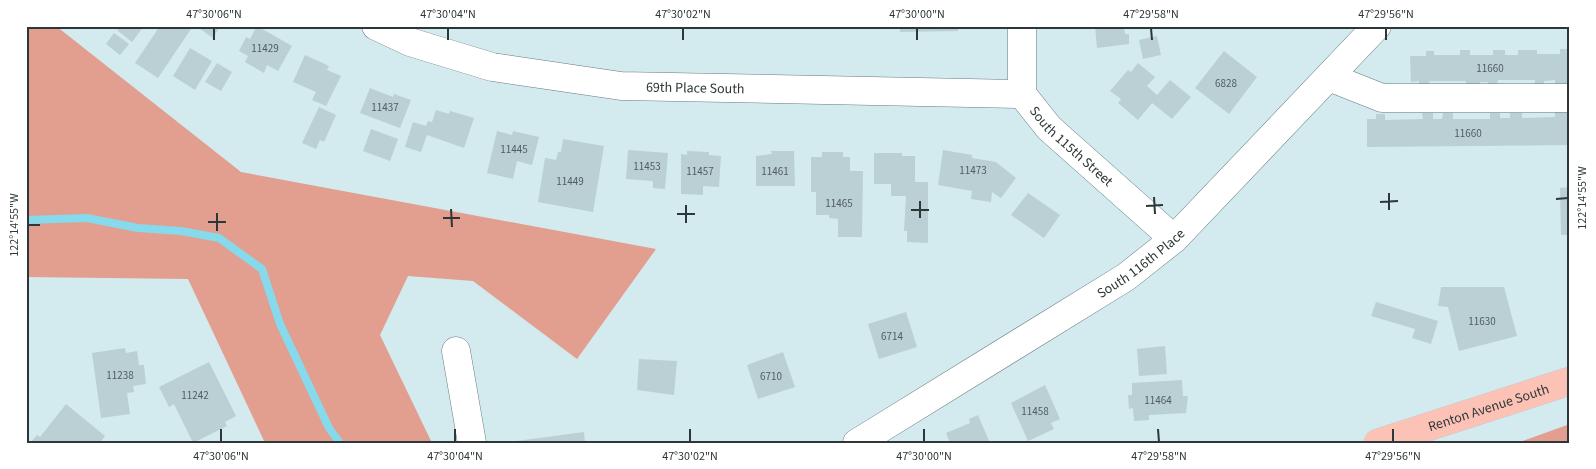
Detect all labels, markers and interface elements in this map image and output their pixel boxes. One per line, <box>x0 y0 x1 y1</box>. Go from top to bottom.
text: 47°30'06"N <box>186 6 242 23</box>
text: 47°30'04"N <box>420 6 476 23</box>
text: 47°30'02"N <box>655 6 711 23</box>
text: 47°30'00"N <box>889 6 945 23</box>
text: 47°29'58"N <box>1123 6 1179 23</box>
text: 47°29'56"N <box>1358 6 1414 23</box>
house number: 11429 <box>251 41 279 56</box>
house number: 11660 <box>1476 61 1504 76</box>
house number: 6828 <box>1215 76 1237 91</box>
street label: 69th Place South <box>646 78 745 99</box>
house number: 11437 <box>371 100 399 115</box>
street label: South 115th Street <box>1024 102 1117 192</box>
house number: 11660 <box>1454 126 1482 141</box>
house number: 11445 <box>500 142 528 157</box>
house number: 11453 <box>633 159 661 174</box>
house number: 11473 <box>959 163 987 178</box>
house number: 11457 <box>686 164 714 179</box>
house number: 11461 <box>761 164 789 179</box>
text: 122°14'55"W <box>1574 166 1591 230</box>
house number: 11449 <box>556 174 584 189</box>
text: 122°14'55"W <box>6 193 23 257</box>
house number: 11465 <box>825 196 853 211</box>
street label: South 116th Place <box>1093 224 1190 304</box>
house number: 11630 <box>1468 314 1496 329</box>
house number: 6714 <box>881 329 903 344</box>
house number: 11238 <box>106 368 134 383</box>
house number: 6710 <box>760 369 782 384</box>
street label: Renton Avenue South <box>1426 379 1552 437</box>
house number: 11242 <box>181 388 209 403</box>
house number: 11464 <box>1144 393 1172 408</box>
house number: 11458 <box>1021 404 1049 419</box>
text: 47°30'06"N <box>193 448 249 465</box>
text: 47°30'04"N <box>427 448 483 465</box>
text: 47°30'02"N <box>662 448 718 465</box>
text: 47°30'00"N <box>896 448 952 465</box>
text: 47°29'58"N <box>1131 448 1187 465</box>
text: 47°29'56"N <box>1365 448 1421 465</box>

